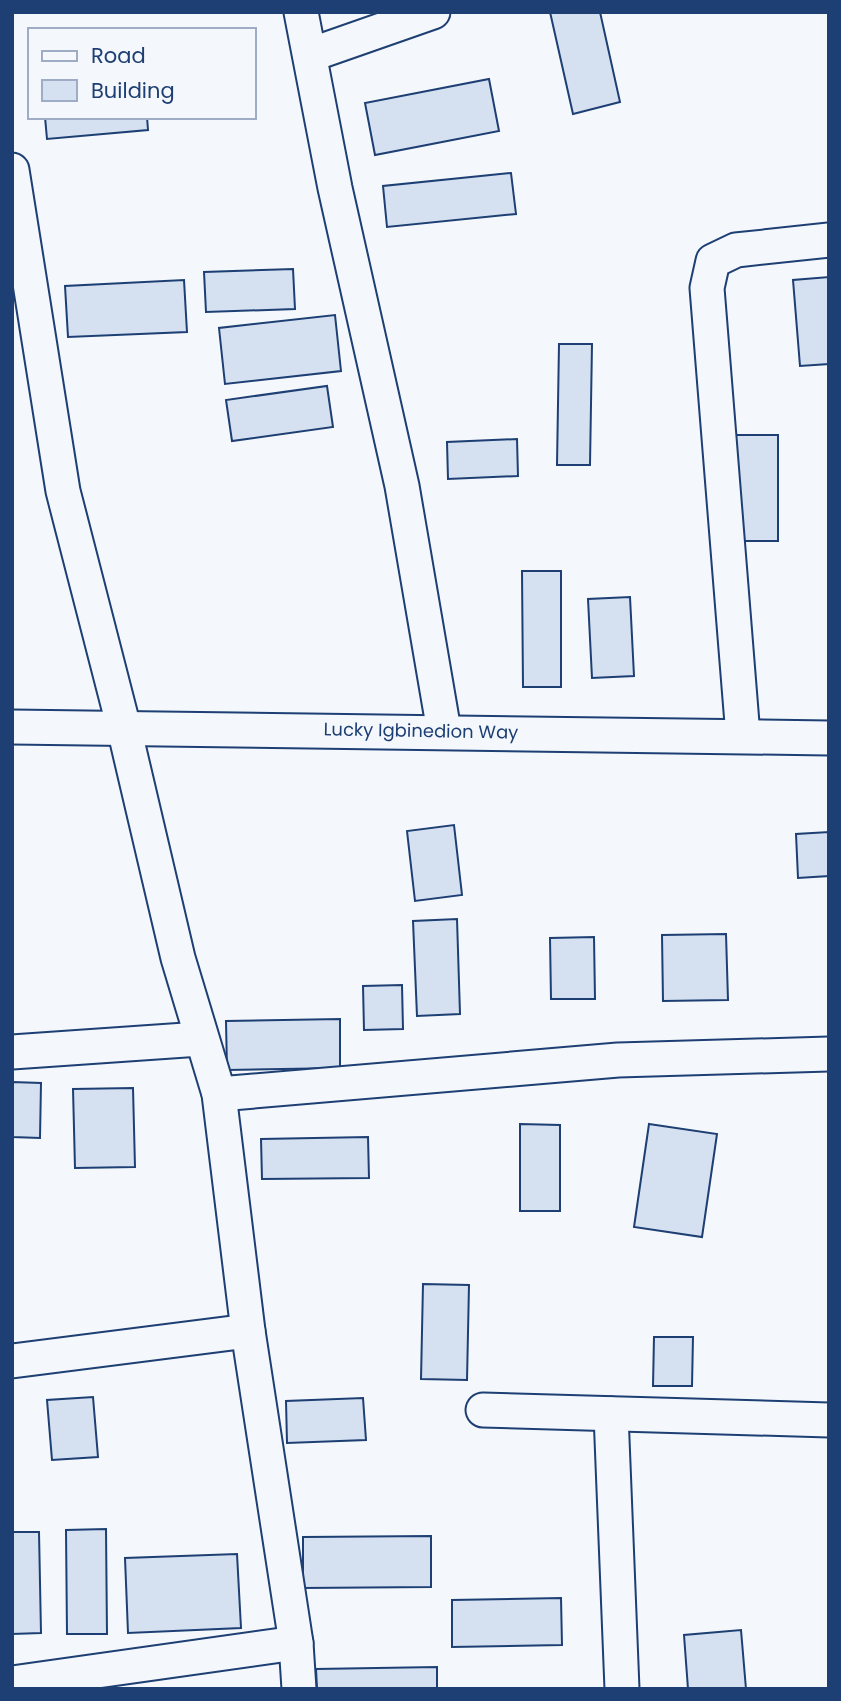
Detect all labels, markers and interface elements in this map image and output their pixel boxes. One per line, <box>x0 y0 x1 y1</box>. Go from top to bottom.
legend <box>28 28 256 119</box>
text: Road <box>91 41 146 70</box>
text: Building <box>91 76 175 105</box>
street label: Lucky Igbinedion Way <box>323 716 519 745</box>

